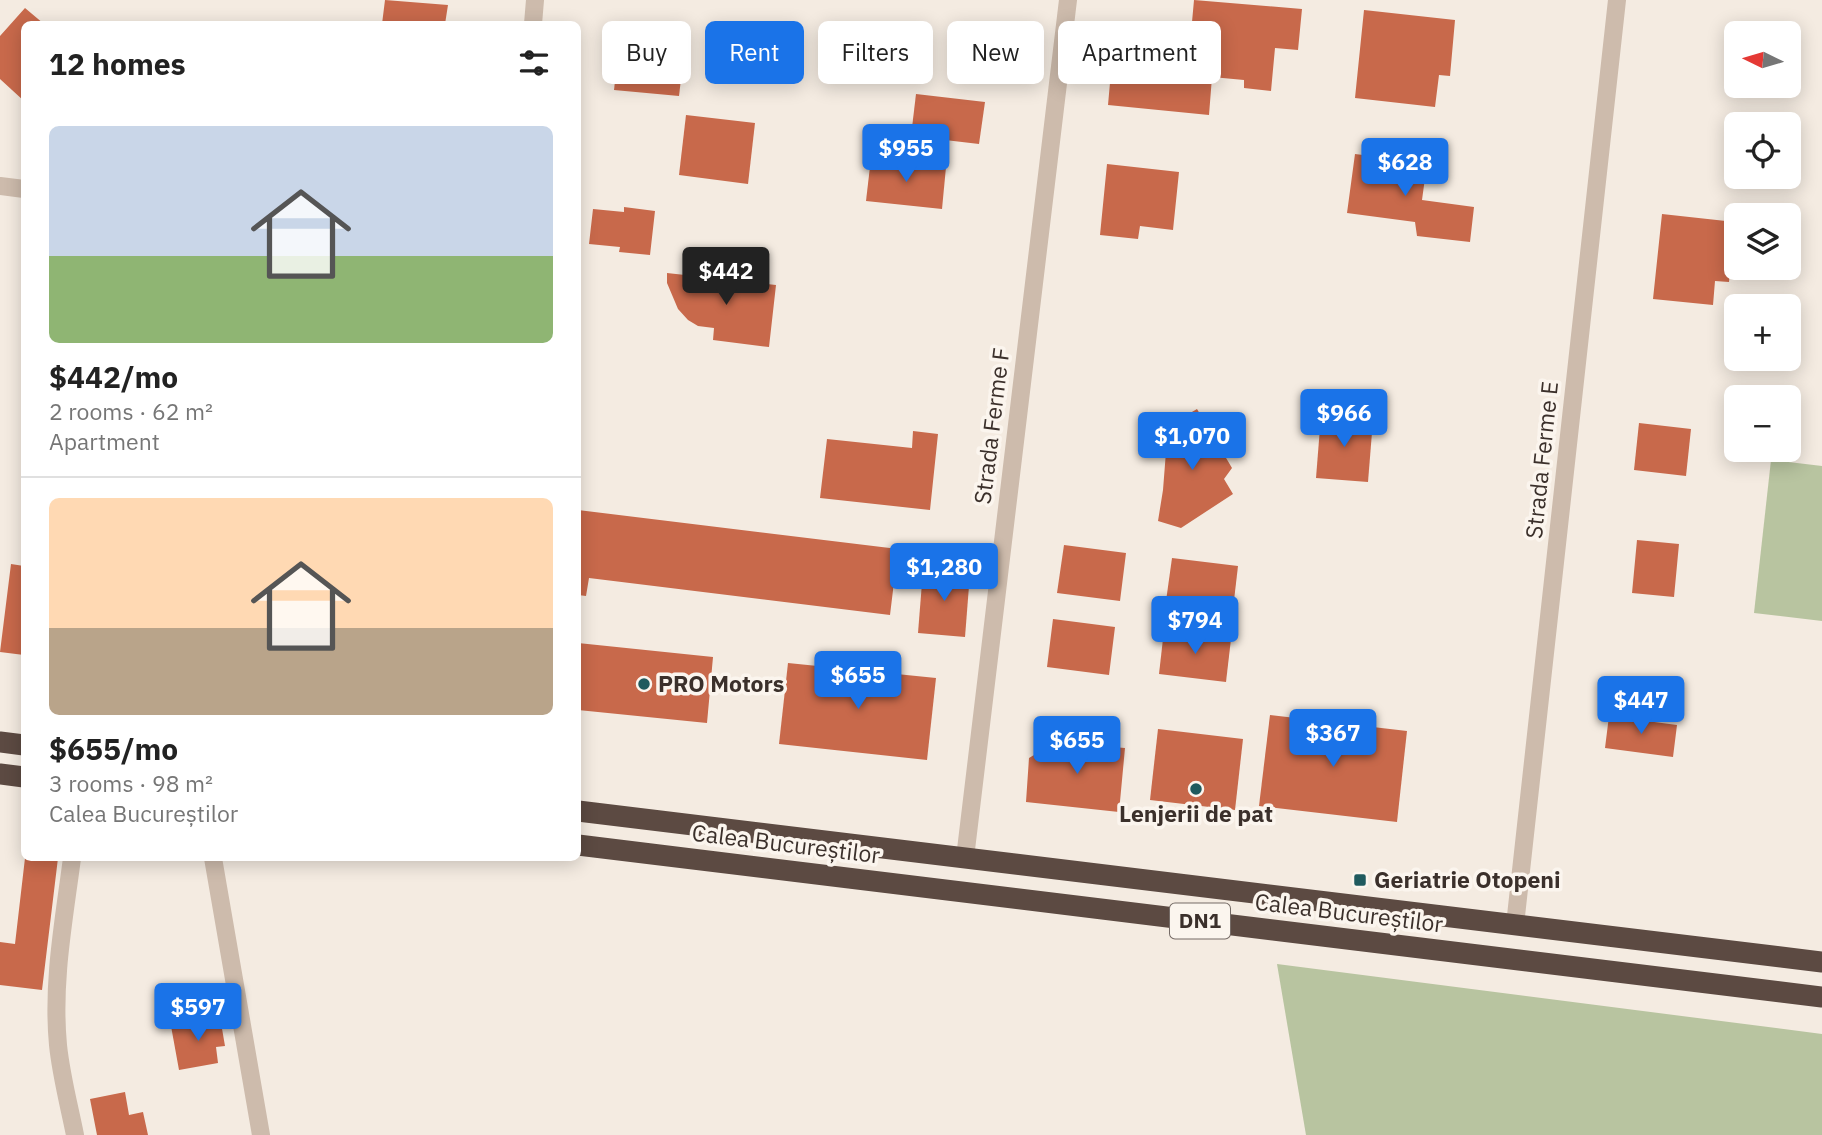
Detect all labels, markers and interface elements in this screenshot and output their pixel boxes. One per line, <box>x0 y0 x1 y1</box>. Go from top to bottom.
chip: Buy <box>602 21 691 84</box>
chip: Rent <box>705 21 804 84</box>
chip: Filters <box>818 21 933 84</box>
chip: New <box>947 21 1044 84</box>
chip: Apartment <box>1058 21 1221 84</box>
north arrow <box>1724 21 1801 98</box>
map controls <box>1724 21 1801 462</box>
text: 12 homes <box>49 44 186 83</box>
icon: filters <box>515 44 553 82</box>
button: locate <box>1724 112 1801 189</box>
pin: $955 <box>865 124 947 184</box>
text: $955 <box>878 132 934 162</box>
pin: $628 <box>1364 138 1446 198</box>
text: $628 <box>1377 146 1433 176</box>
icon: home <box>238 171 364 297</box>
button: layers <box>1724 203 1801 280</box>
pin: $442 <box>685 247 767 307</box>
text: $442 <box>698 255 754 285</box>
button: + <box>1724 294 1801 371</box>
street label: Strada Ferme F <box>967 346 1015 506</box>
text: $442/mo <box>49 357 178 396</box>
street label: Strada Ferme E <box>1518 380 1564 540</box>
button: − <box>1724 385 1801 462</box>
pin: $966 <box>1303 390 1385 449</box>
text: 2 rooms · 62 m² <box>49 396 213 426</box>
text: $966 <box>1316 397 1372 427</box>
pin: $1,070 <box>1135 412 1249 472</box>
text: $1,070 <box>1154 420 1230 450</box>
text: Apartment <box>49 426 160 456</box>
icon: home <box>238 543 364 669</box>
pin: $1,280 <box>887 544 1001 603</box>
text: $1,280 <box>906 551 982 581</box>
pin: $794 <box>1154 596 1236 656</box>
text: $794 <box>1167 604 1223 634</box>
pin: $655 <box>817 652 899 711</box>
text: $655 <box>830 659 886 689</box>
place label: PRO Motors <box>658 668 784 698</box>
marker: PRO Motors <box>636 676 652 692</box>
pin: $447 <box>1600 676 1682 736</box>
text: $447 <box>1613 684 1669 714</box>
pin: $367 <box>1292 710 1374 769</box>
pin: $655 <box>1036 716 1118 776</box>
text: $367 <box>1305 717 1361 747</box>
text: $655 <box>1049 724 1105 754</box>
text: $655/mo <box>49 729 178 768</box>
text: 3 rooms · 98 m² <box>49 768 213 798</box>
marker: Lenjerii de pat <box>1188 781 1204 797</box>
text: Calea Bucureștilor <box>49 798 238 828</box>
place label: Lenjerii de pat <box>1119 798 1273 828</box>
street label: Calea Bucureștilor <box>690 817 882 869</box>
place label: Geriatrie Otopeni <box>1374 864 1561 894</box>
marker: Geriatrie Otopeni <box>1352 872 1368 888</box>
street label: Calea Bucureștilor <box>1253 886 1445 938</box>
road number: DN1 <box>1170 904 1230 939</box>
pin: $597 <box>157 984 239 1043</box>
text: $597 <box>170 991 226 1021</box>

